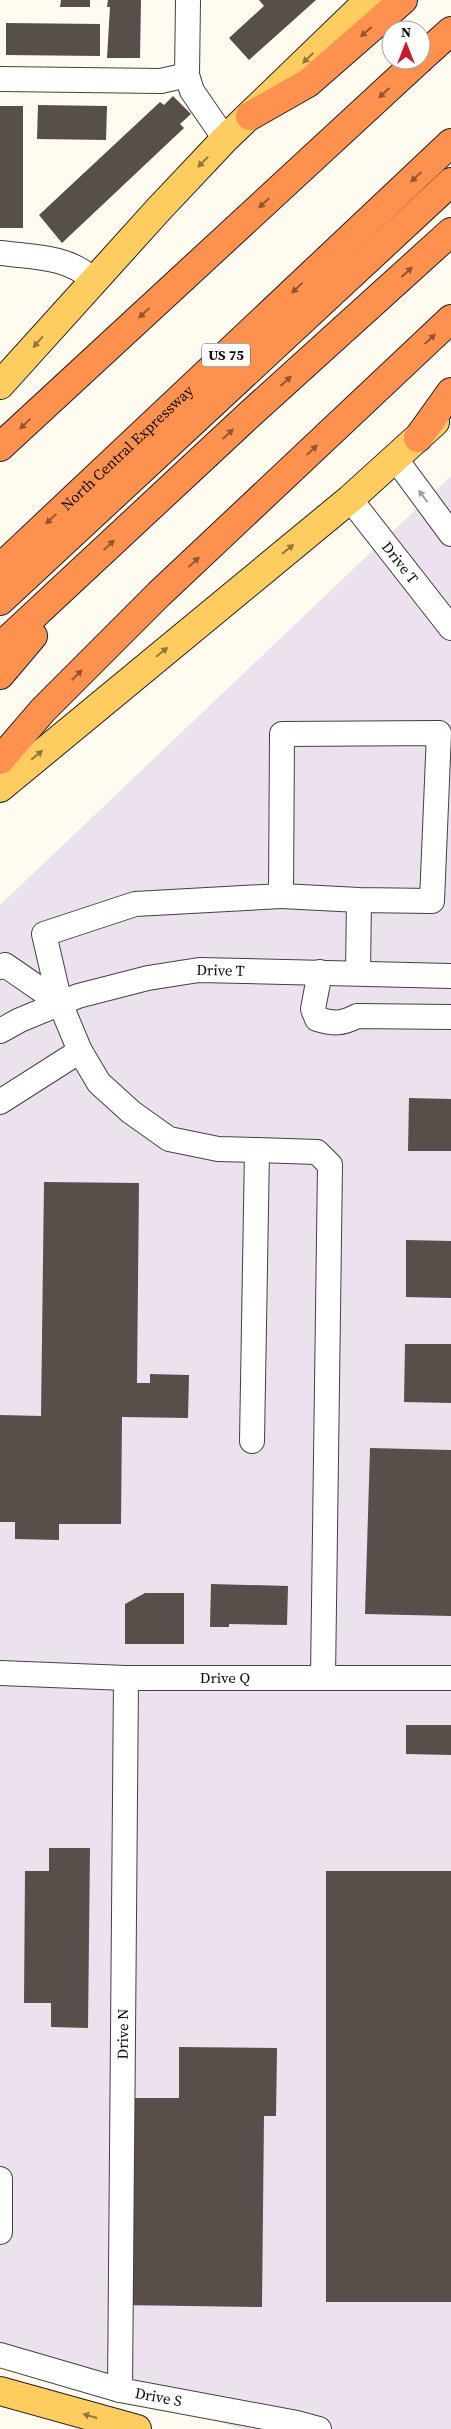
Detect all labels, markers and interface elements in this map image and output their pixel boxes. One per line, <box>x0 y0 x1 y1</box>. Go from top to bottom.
north arrow <box>381 20 431 70</box>
text: N <box>401 22 411 42</box>
one-way arrow <box>361 26 373 38</box>
one-way arrow <box>303 52 315 64</box>
one-way arrow <box>378 87 390 99</box>
one-way arrow <box>197 156 209 168</box>
one-way arrow <box>410 171 422 183</box>
one-way arrow <box>258 197 270 209</box>
one-way arrow <box>400 266 412 278</box>
one-way arrow <box>292 282 304 294</box>
one-way arrow <box>139 307 151 319</box>
one-way arrow <box>423 333 435 345</box>
one-way arrow <box>33 336 44 348</box>
road number: US 75 <box>202 344 250 366</box>
one-way arrow <box>280 375 292 387</box>
street label: North Central Expressway <box>56 380 198 515</box>
one-way arrow <box>20 418 32 430</box>
one-way arrow <box>222 428 234 440</box>
one-way arrow <box>305 444 317 456</box>
one-way arrow <box>418 489 428 503</box>
one-way arrow <box>46 513 58 525</box>
street label: Drive T <box>377 537 424 588</box>
one-way arrow <box>103 539 115 551</box>
one-way arrow <box>281 544 294 555</box>
one-way arrow <box>187 556 199 568</box>
one-way arrow <box>155 647 168 658</box>
one-way arrow <box>71 670 83 682</box>
one-way arrow <box>30 750 43 761</box>
street label: Drive T <box>196 959 245 981</box>
street label: Drive Q <box>200 1667 250 1688</box>
street label: Drive N <box>112 2009 133 2059</box>
street label: Drive S <box>133 2382 184 2411</box>
one-way arrow <box>82 2411 97 2419</box>

